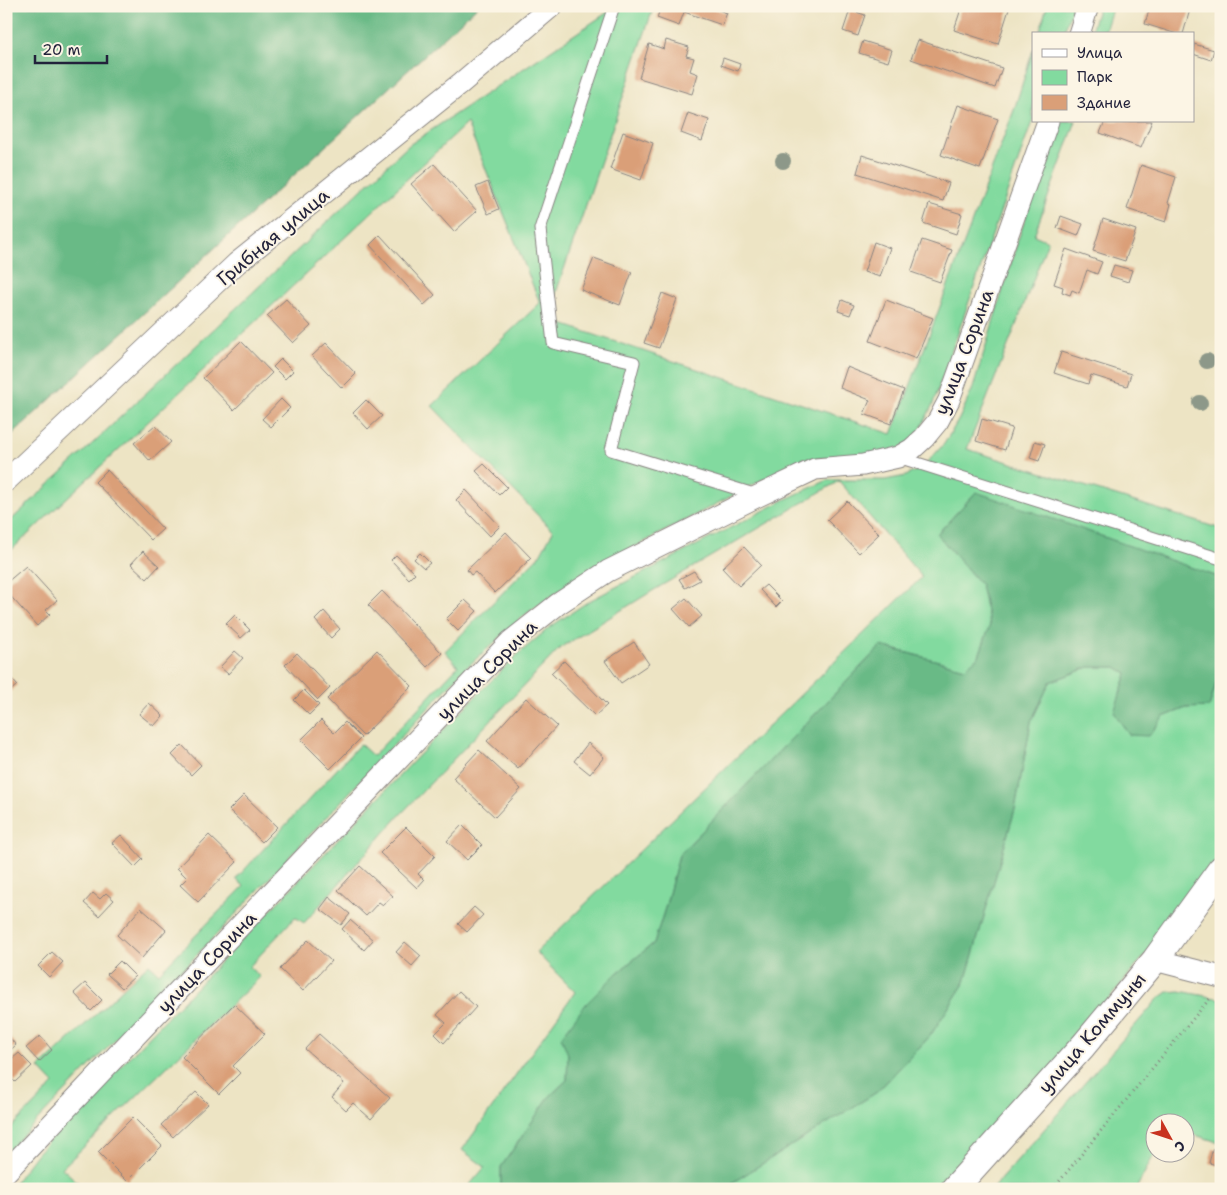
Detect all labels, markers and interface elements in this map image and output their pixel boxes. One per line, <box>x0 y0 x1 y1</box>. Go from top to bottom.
scale bar <box>35 32 108 64</box>
legend <box>1032 32 1194 122</box>
text: 20 m <box>42 40 81 60</box>
text: Улица <box>1077 43 1123 63</box>
text: Парк <box>1077 67 1113 87</box>
text: Здание <box>1077 93 1131 113</box>
street label: Грибная улица <box>212 183 335 291</box>
street label: улица Сорина <box>929 286 999 418</box>
street label: улица Сорина <box>431 614 543 726</box>
street label: улица Сорина <box>152 906 262 1018</box>
street label: улица Коммуны <box>1033 967 1151 1099</box>
north arrow <box>1144 1112 1194 1162</box>
text: С <box>1170 1137 1190 1155</box>

